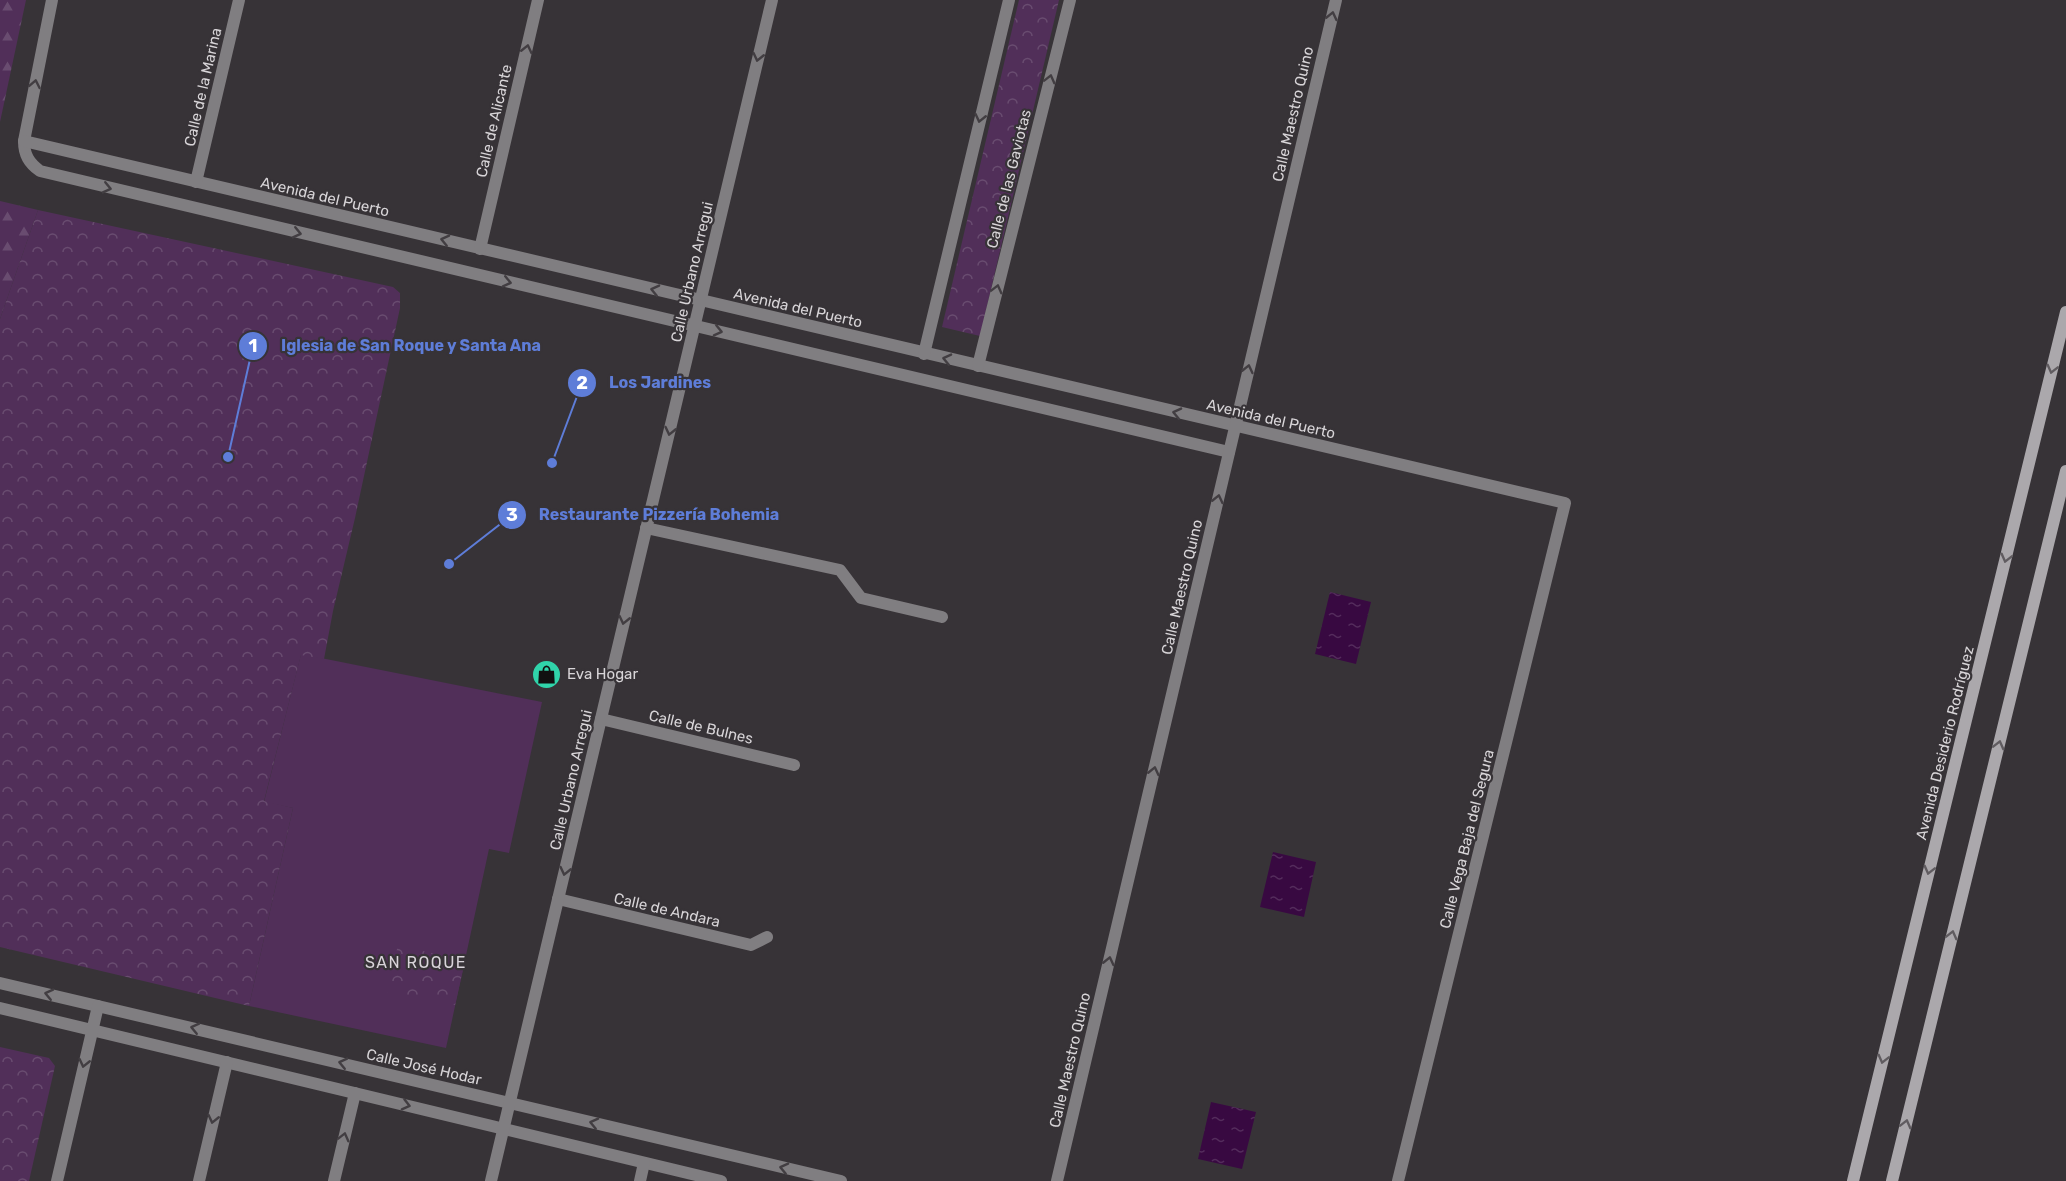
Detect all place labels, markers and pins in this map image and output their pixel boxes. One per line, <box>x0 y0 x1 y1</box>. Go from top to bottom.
callout: Iglesia de San Roque y Santa Ana <box>238 329 554 363</box>
callout: Los Jardines <box>567 366 723 400</box>
callout: Restaurante Pizzería Bohemia <box>497 498 792 532</box>
shop icon: Eva Hogar <box>530 658 562 690</box>
place label: Eva Hogar <box>567 665 638 683</box>

